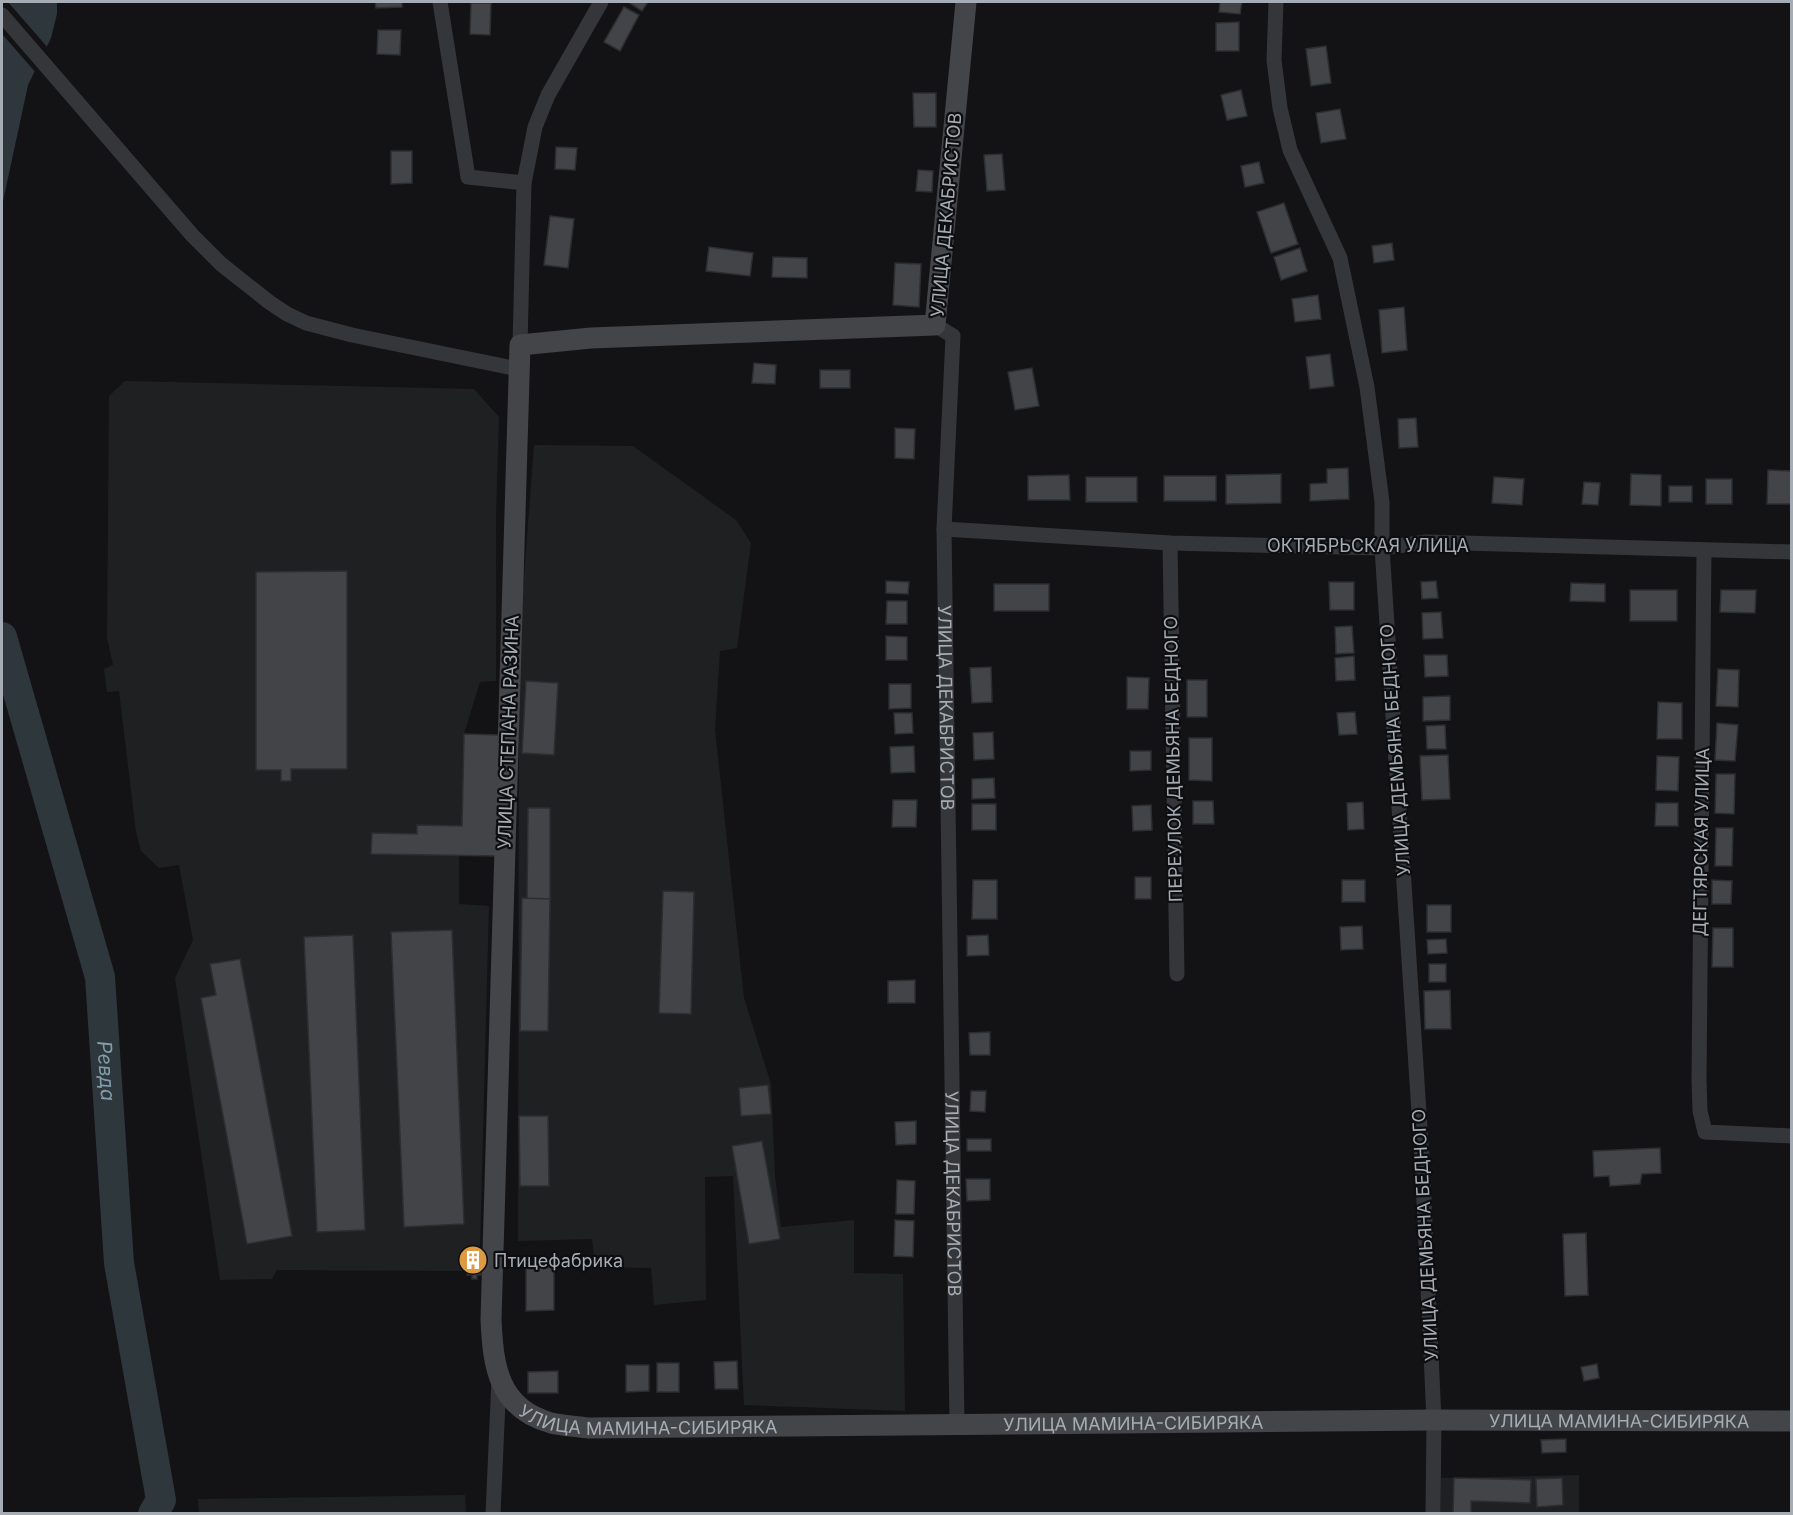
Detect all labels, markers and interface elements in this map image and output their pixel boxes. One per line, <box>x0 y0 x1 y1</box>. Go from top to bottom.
street label: УЛИЦА ДЕКАБРИСТОВ <box>927 112 965 318</box>
street label: ОКТЯБРЬСКАЯ УЛИЦА <box>1267 535 1469 556</box>
street label: УЛИЦА ДЕКАБРИСТОВ <box>935 605 959 811</box>
street label: УЛИЦА СТЕПАНА РАЗИНА <box>493 615 523 849</box>
street label: ПЕРЕУЛОК ДЕМЬЯНА БЕДНОГО <box>1160 616 1186 902</box>
street label: УЛИЦА ДЕМЬЯНА БЕДНОГО <box>1376 623 1414 877</box>
street label: ДЕГТЯРСКАЯ УЛИЦА <box>1689 747 1713 937</box>
water label: Ревда <box>92 1040 120 1102</box>
street label: УЛИЦА ДЕКАБРИСТОВ <box>942 1091 966 1296</box>
street label: УЛИЦА ДЕМЬЯНА БЕДНОГО <box>1408 1108 1442 1362</box>
building icon: Птицефабрика <box>457 1244 489 1276</box>
place label: Птицефабрика <box>494 1250 623 1271</box>
street label: УЛИЦА МАМИНА-СИБИРЯКА <box>515 1400 778 1439</box>
street label: УЛИЦА МАМИНА-СИБИРЯКА <box>1489 1410 1749 1431</box>
street label: УЛИЦА МАМИНА-СИБИРЯКА <box>1003 1411 1264 1435</box>

